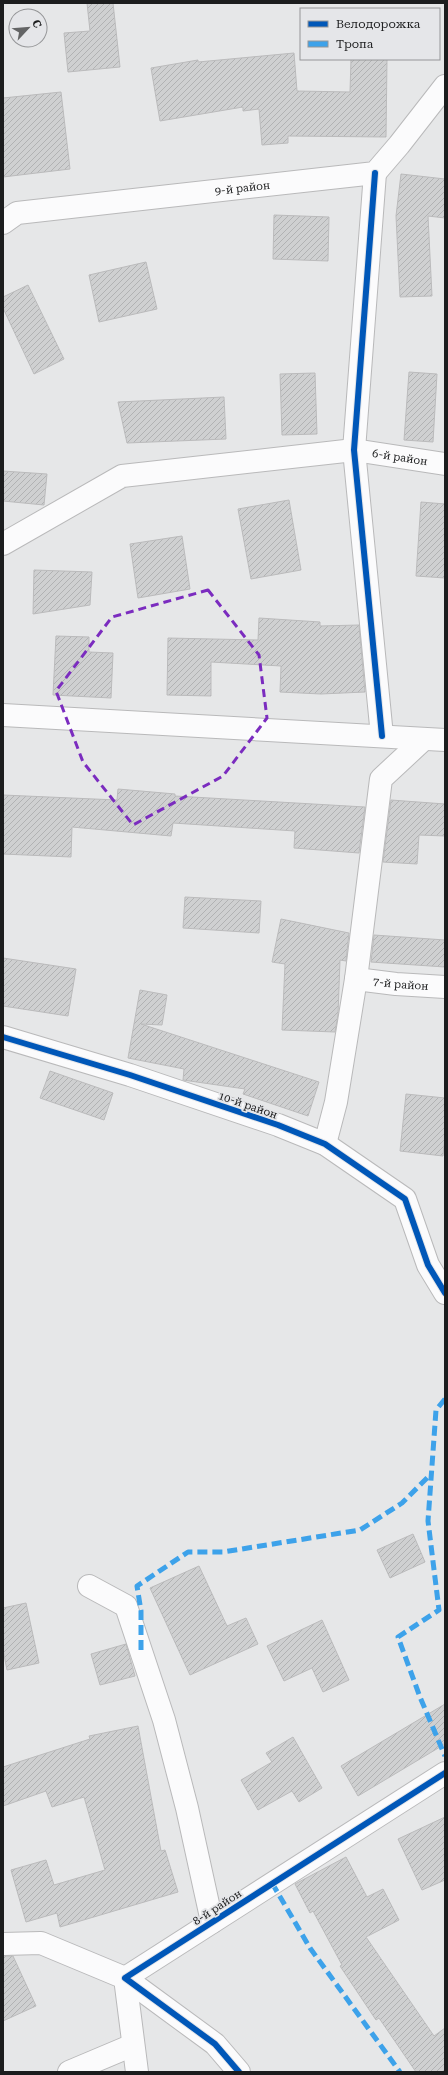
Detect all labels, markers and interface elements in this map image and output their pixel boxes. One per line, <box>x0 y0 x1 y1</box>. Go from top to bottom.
north arrow <box>8 8 48 48</box>
legend <box>300 8 440 60</box>
text: Велодорожка <box>336 17 421 31</box>
text: С <box>29 18 44 30</box>
text: Тропа <box>336 37 374 51</box>
street label: 9-й район <box>214 179 271 198</box>
street label: 6-й район <box>371 447 428 468</box>
street label: 7-й район <box>372 975 429 993</box>
street label: 10-й район <box>217 1089 279 1122</box>
street label: 8-й район <box>190 1887 244 1928</box>

